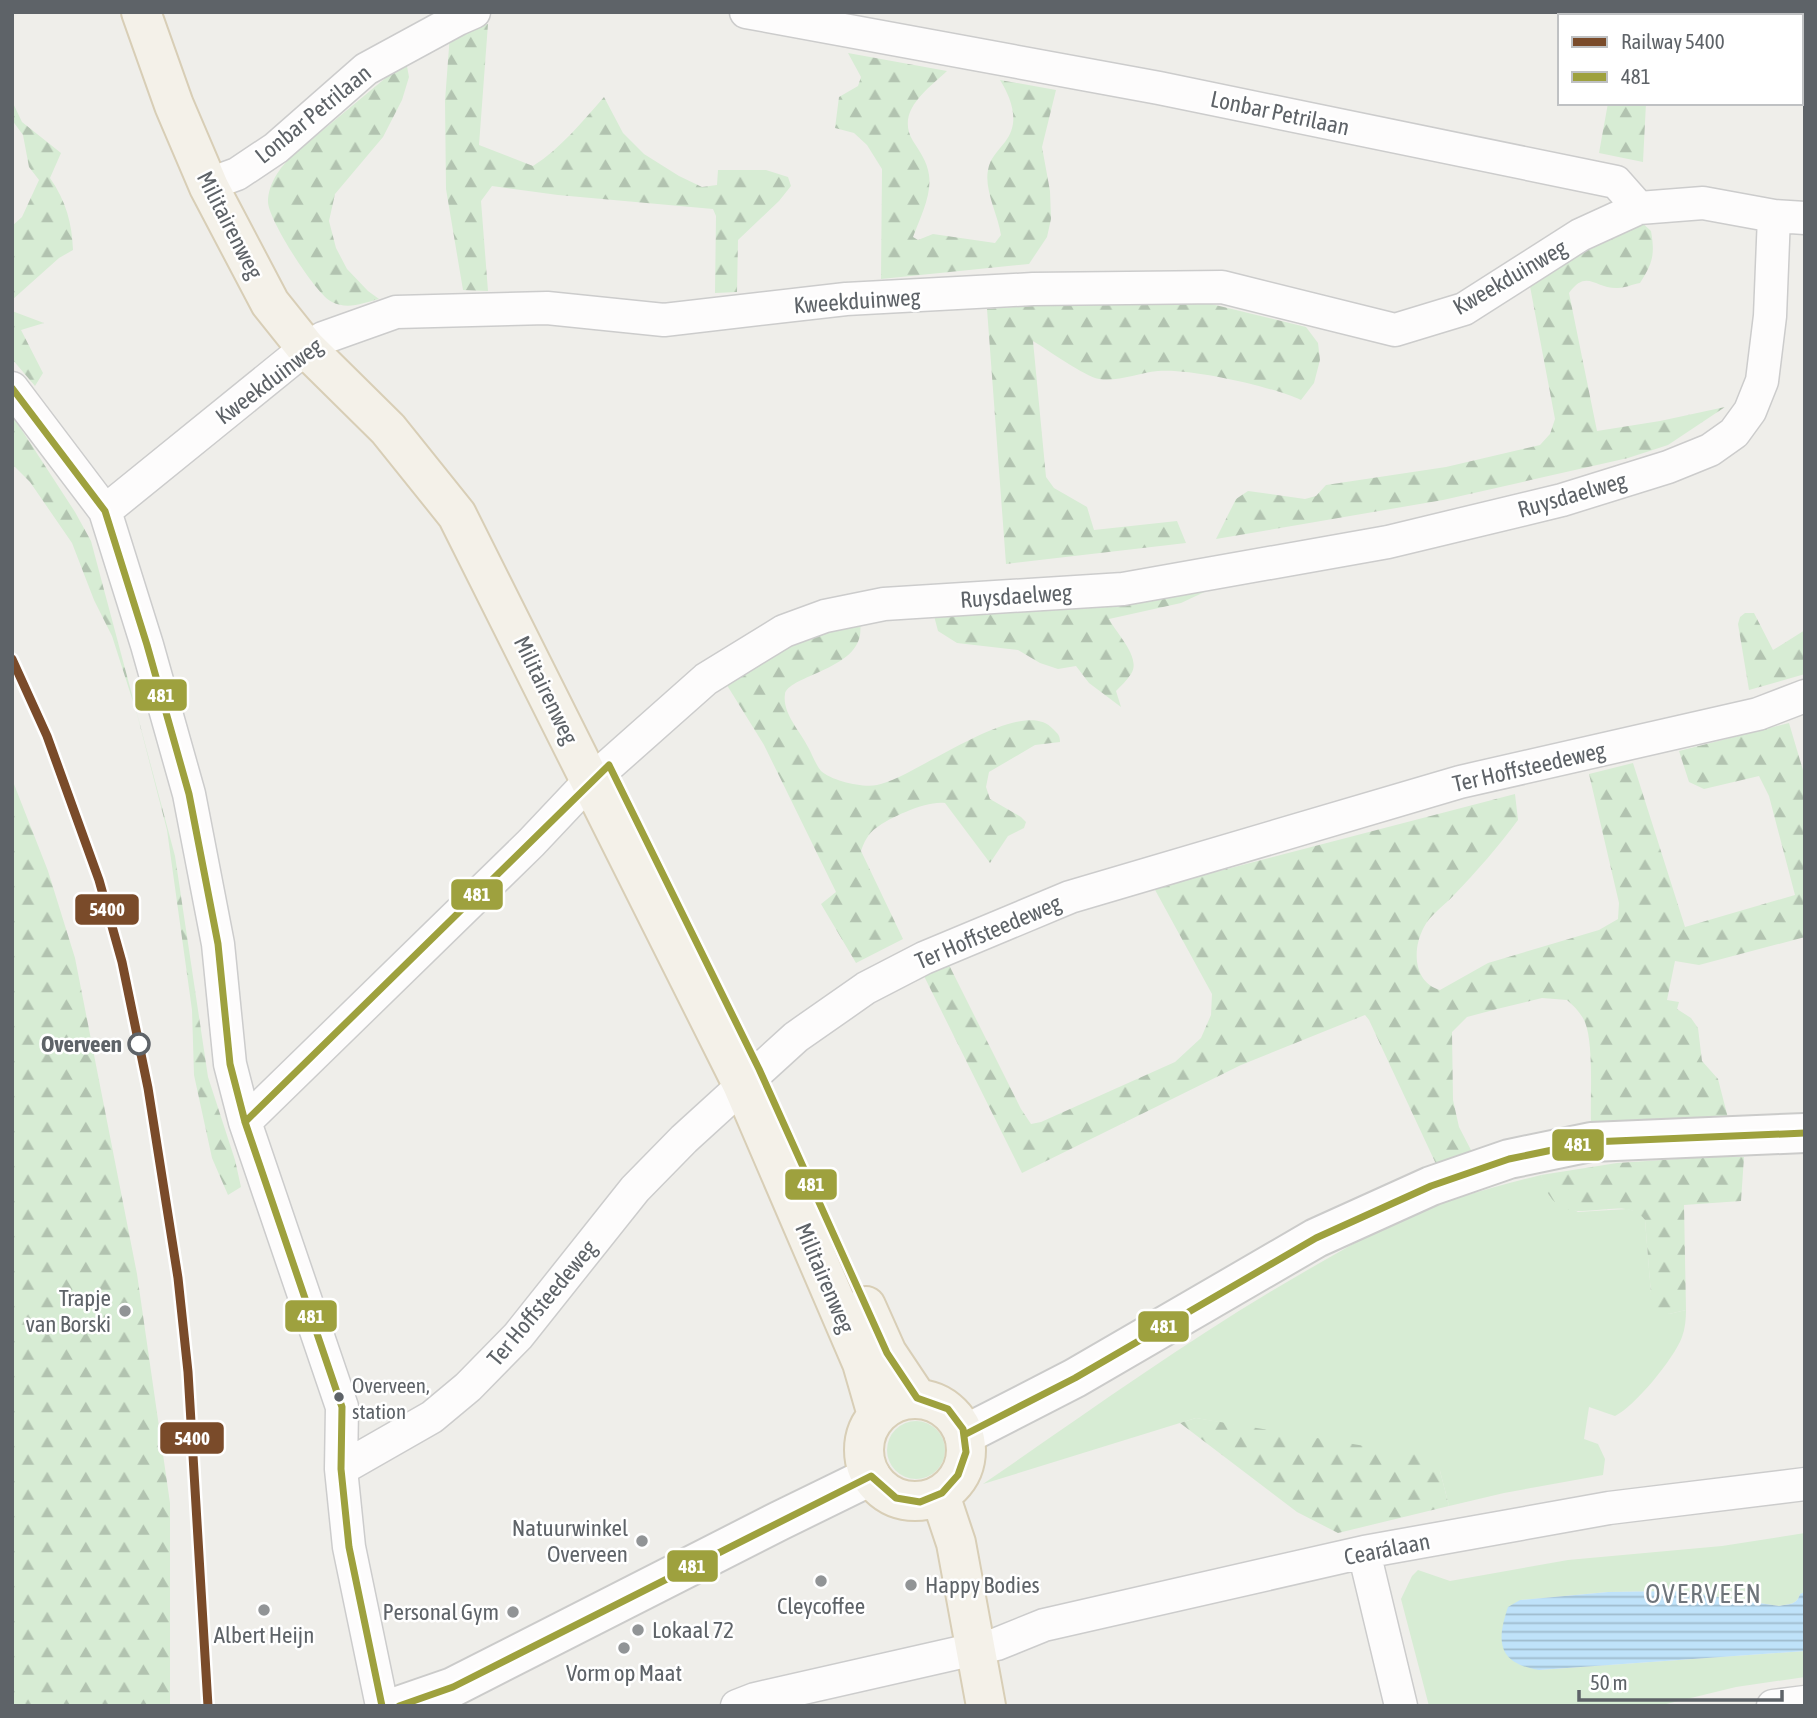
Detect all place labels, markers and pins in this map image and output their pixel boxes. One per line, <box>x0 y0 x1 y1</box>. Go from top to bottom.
place label: Overveen <box>41 1031 122 1057</box>
marker: Overveen <box>128 1033 150 1055</box>
place label: Trapje van Borski <box>25 1285 111 1337</box>
marker: Trapje van Borski <box>117 1303 133 1319</box>
place label: Overveen, station <box>352 1373 430 1423</box>
marker: Overveen, station <box>332 1390 346 1404</box>
place label: Natuurwinkel Overveen <box>512 1515 628 1567</box>
marker: Natuurwinkel Overveen <box>634 1533 650 1549</box>
place label: Happy Bodies <box>925 1572 1040 1598</box>
marker: Cleycoffee <box>813 1573 829 1589</box>
marker: Happy Bodies <box>903 1577 919 1593</box>
place label: Cleycoffee <box>777 1593 865 1619</box>
place label: Personal Gym <box>382 1599 499 1625</box>
marker: Albert Heijn <box>256 1602 272 1618</box>
marker: Personal Gym <box>505 1604 521 1620</box>
place label: Lokaal 72 <box>652 1617 734 1643</box>
place label: Albert Heijn <box>214 1622 314 1648</box>
marker: Lokaal 72 <box>630 1622 646 1638</box>
marker: Vorm op Maat <box>616 1640 632 1656</box>
place label: Vorm op Maat <box>566 1660 682 1686</box>

